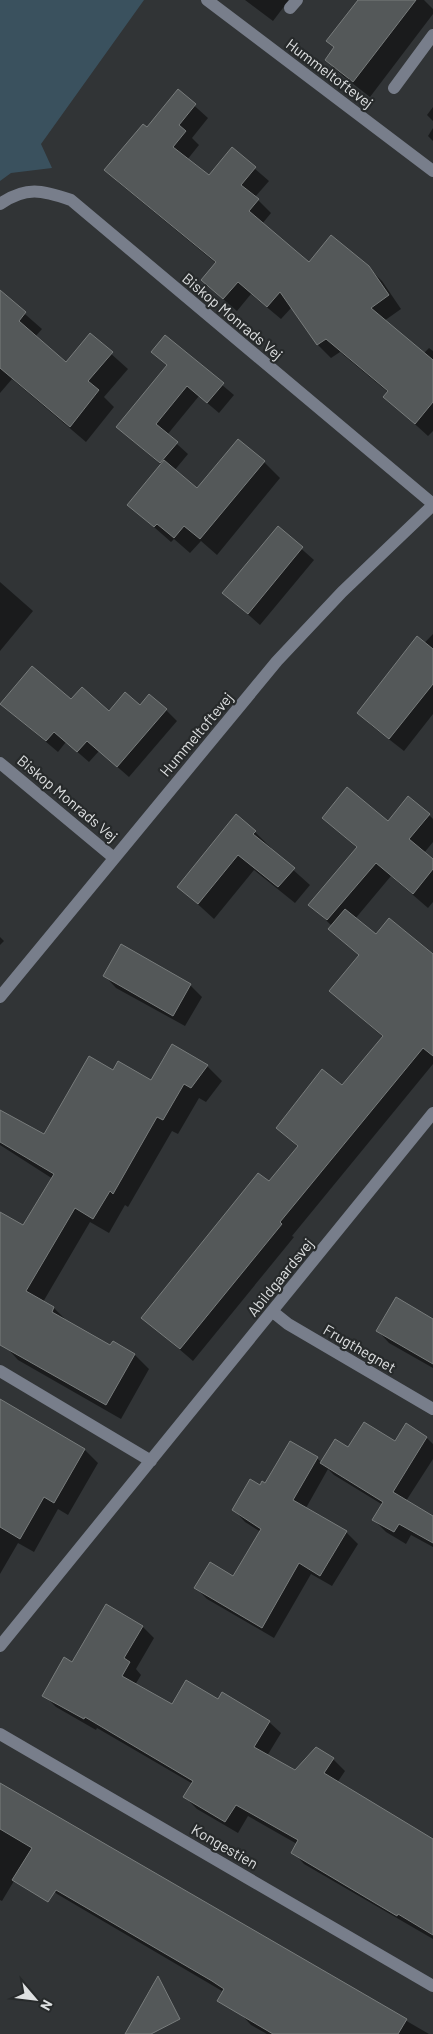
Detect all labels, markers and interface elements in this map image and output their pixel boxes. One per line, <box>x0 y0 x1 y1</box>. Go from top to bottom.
street label: Hummeltoftevej <box>283 34 377 112</box>
street label: Biskop Monrads Vej <box>179 269 287 363</box>
street label: Hummeltoftevej <box>156 688 236 780</box>
street label: Biskop Monrads Vej <box>14 751 122 845</box>
street label: Abildgaardsvej <box>243 1234 317 1320</box>
street label: Frugthegnet <box>321 1320 399 1376</box>
street label: Kongestien <box>189 1820 261 1872</box>
north arrow <box>10 1974 60 2024</box>
text: N <box>37 1997 57 2013</box>

